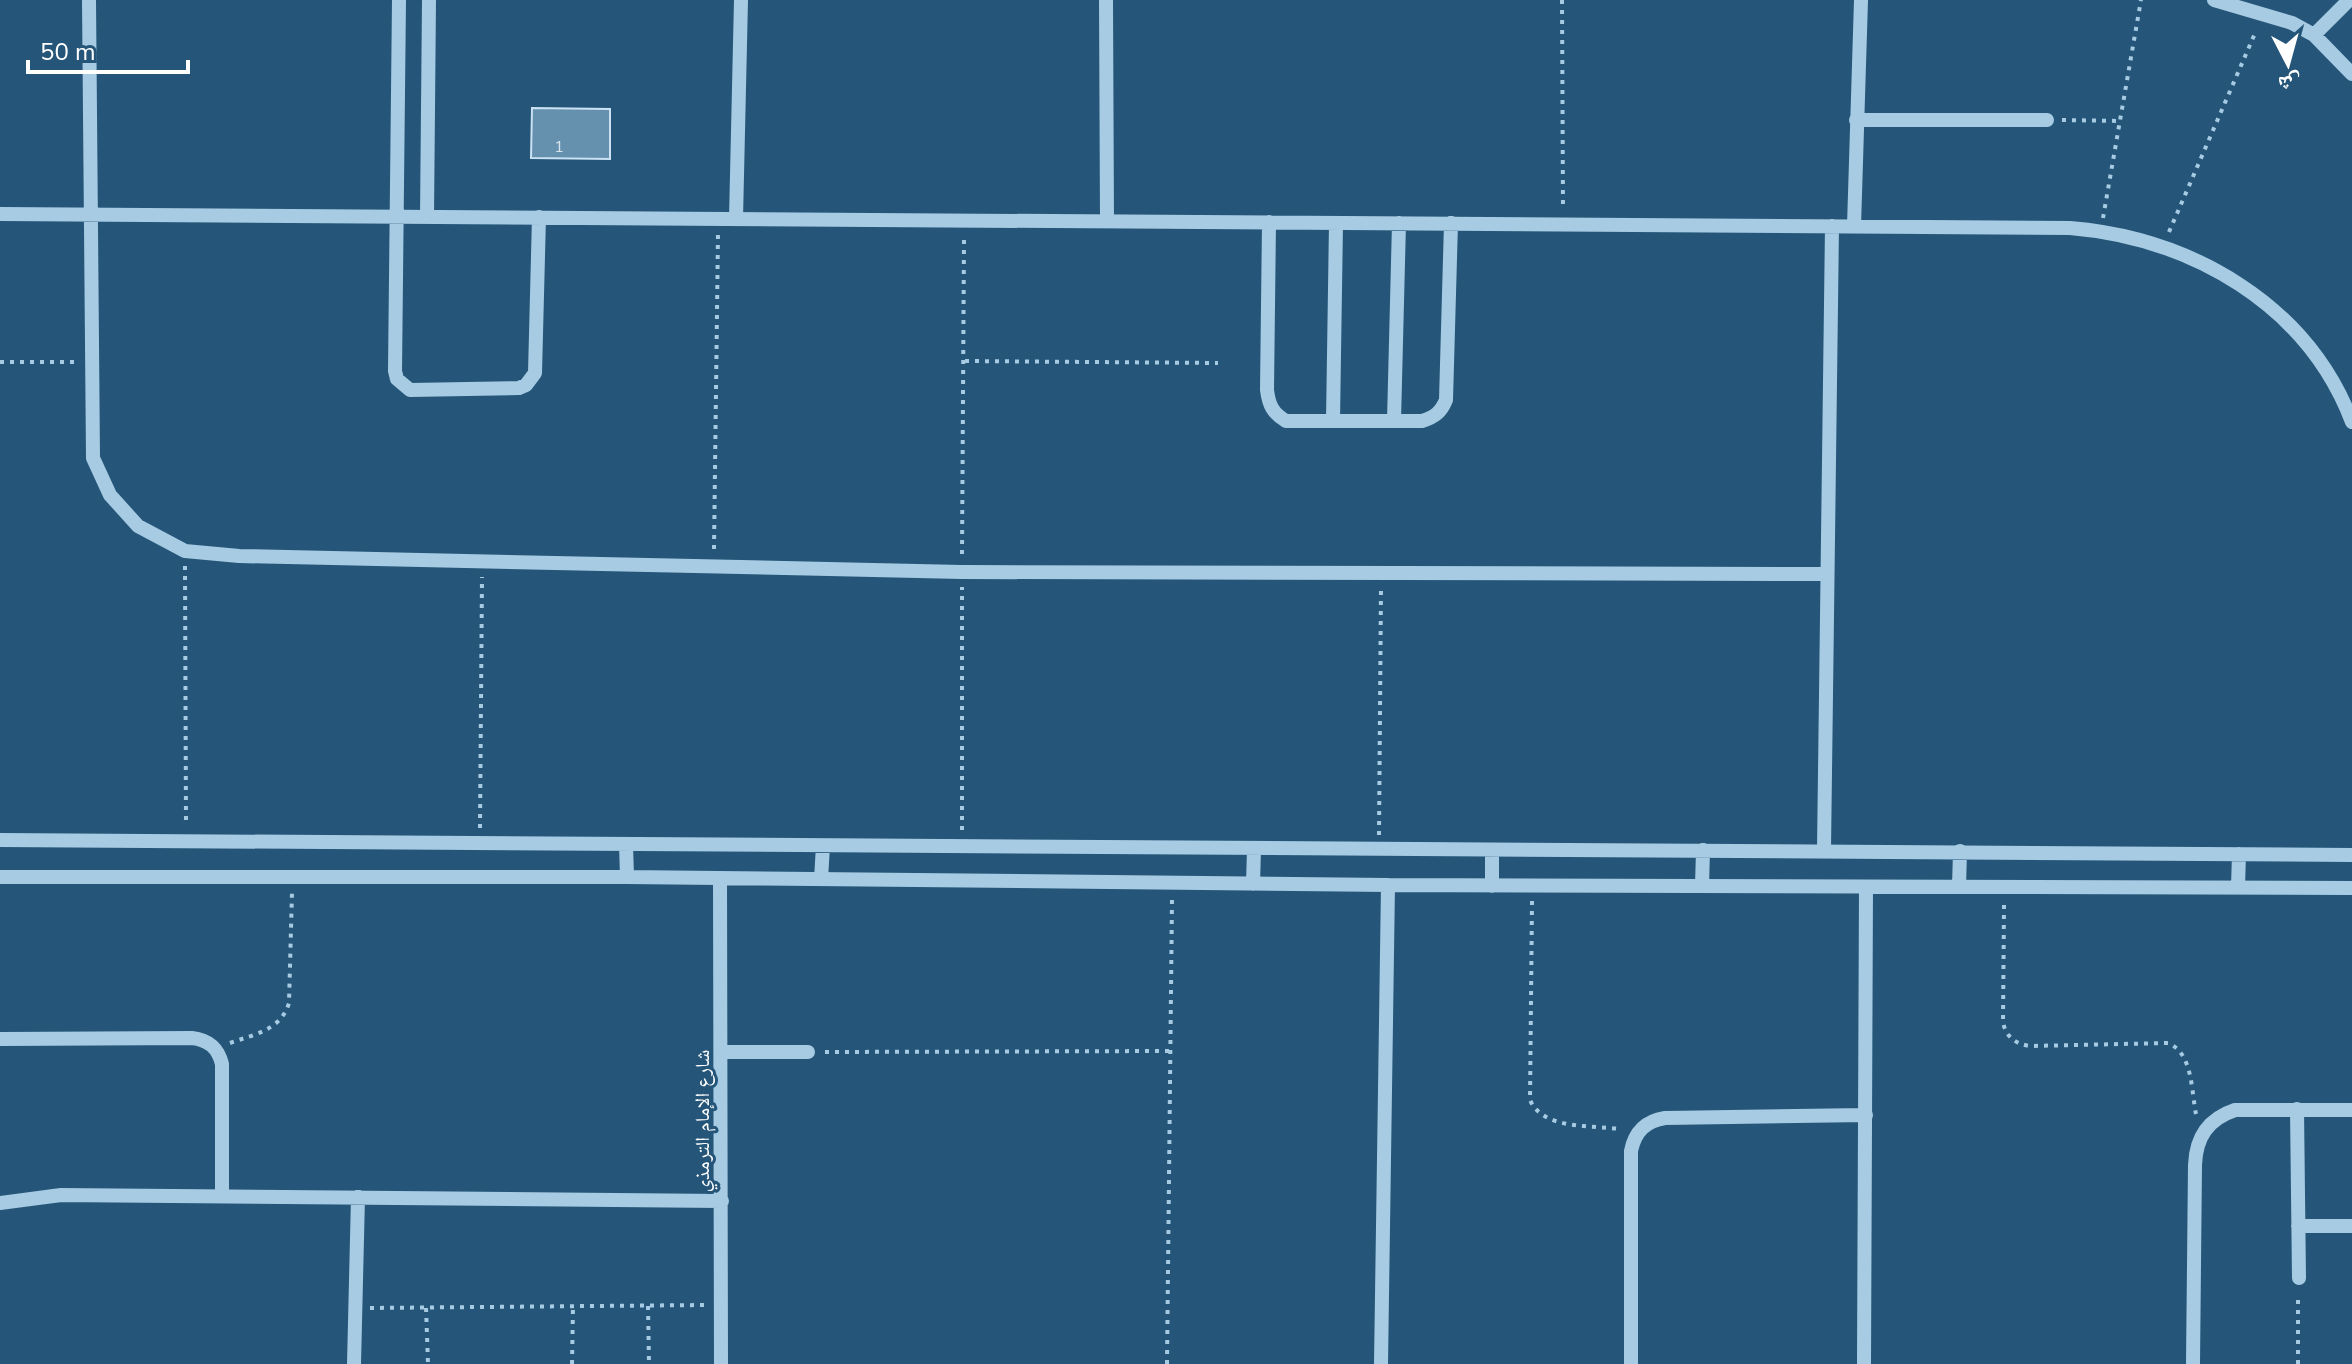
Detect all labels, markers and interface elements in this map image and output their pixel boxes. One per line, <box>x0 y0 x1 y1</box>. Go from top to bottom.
scale bar <box>28 24 188 74</box>
north arrow <box>2248 24 2328 104</box>
text: 50 m <box>40 36 96 68</box>
text: ش <box>2277 67 2303 99</box>
house number: 1 <box>554 136 564 158</box>
street label: شارع الإمام الترمذي <box>689 1050 718 1192</box>

